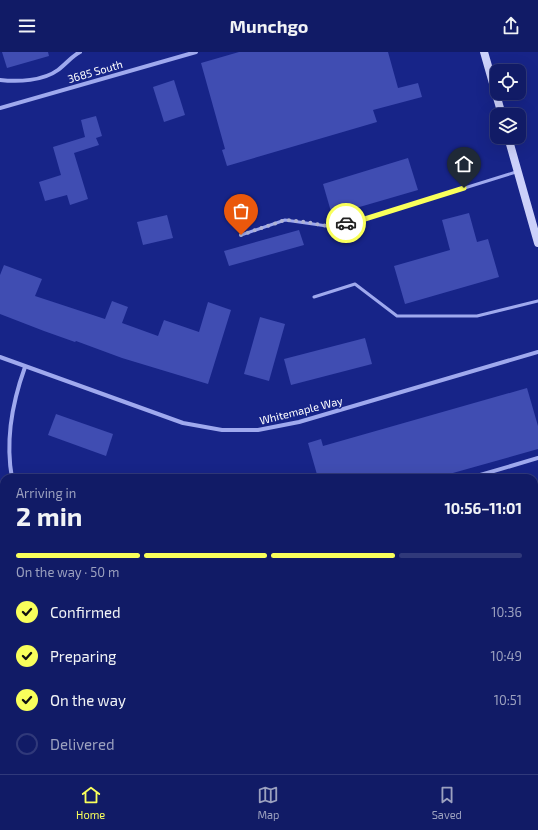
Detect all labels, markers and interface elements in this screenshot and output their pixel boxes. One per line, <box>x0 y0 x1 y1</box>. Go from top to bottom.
icon: menu <box>16 15 38 37</box>
text: Munchgo <box>230 15 308 37</box>
icon: share <box>500 15 522 37</box>
street label: 3685 South <box>66 57 124 85</box>
map controls <box>490 64 526 144</box>
button: locate <box>490 64 526 100</box>
button: layers <box>490 108 526 144</box>
pin <box>447 147 481 188</box>
icon: home <box>453 153 475 175</box>
pin <box>224 194 258 235</box>
icon: bag <box>230 200 252 222</box>
courier <box>326 203 366 243</box>
icon: car <box>335 212 357 234</box>
street label: Whitemaple Way <box>258 393 344 427</box>
text: Arriving in <box>16 485 76 501</box>
text: 10:56–11:01 <box>444 499 522 517</box>
text: 2 min <box>16 500 82 531</box>
text: On the way · 50 m <box>16 564 119 580</box>
icon: check <box>16 601 38 623</box>
text: Confirmed <box>50 603 121 621</box>
text: 10:36 <box>491 604 522 620</box>
icon: check <box>16 645 38 667</box>
text: Preparing <box>50 647 116 665</box>
text: 10:49 <box>490 648 522 664</box>
icon: check <box>16 689 38 711</box>
text: On the way <box>50 691 126 709</box>
text: 10:51 <box>494 692 522 708</box>
text: Delivered <box>50 735 115 753</box>
tab: Home <box>76 784 105 821</box>
tab: Map <box>257 784 280 821</box>
tab: Saved <box>432 784 462 821</box>

